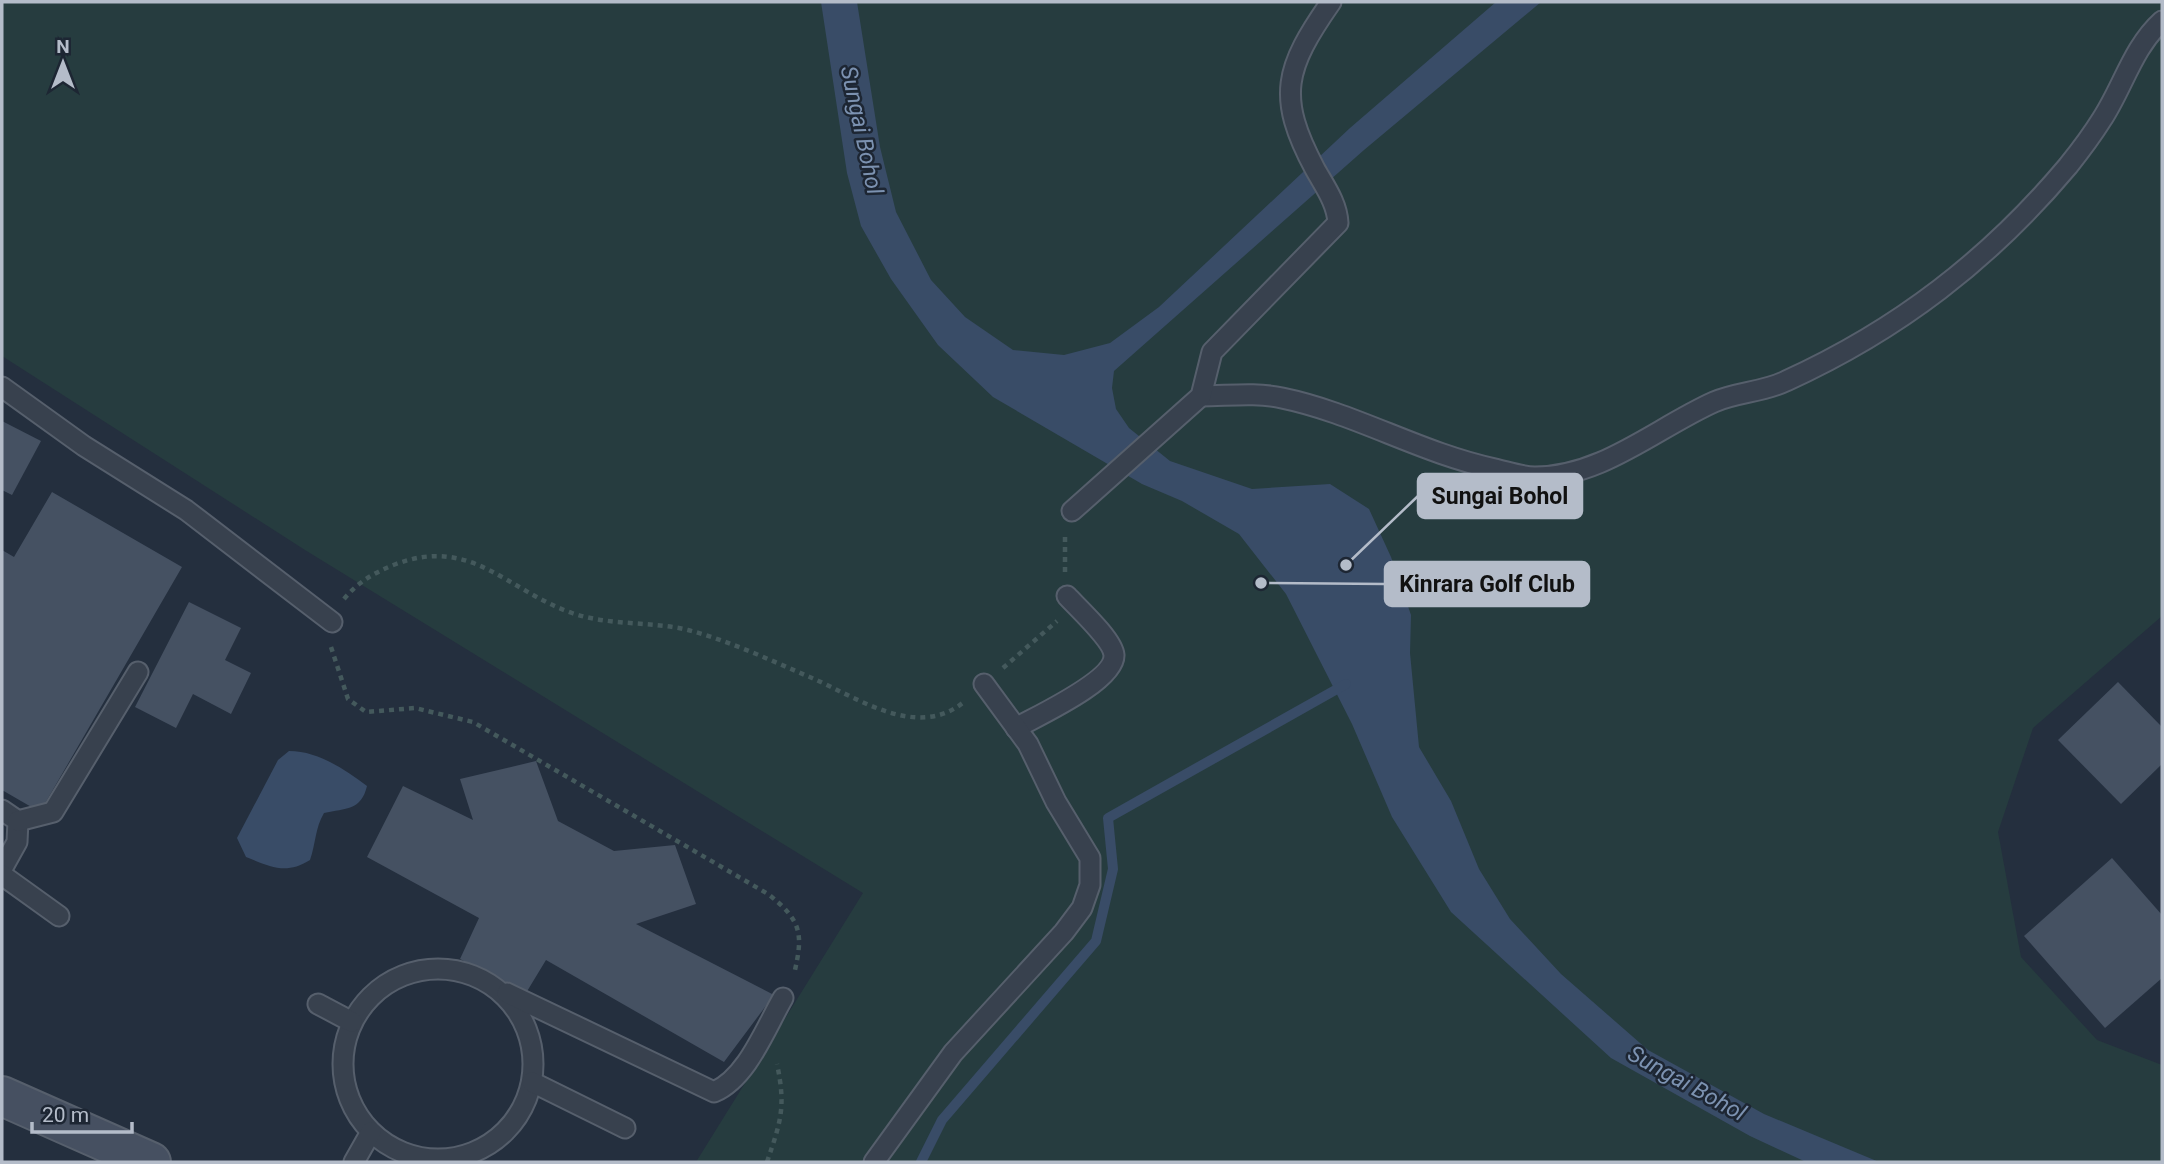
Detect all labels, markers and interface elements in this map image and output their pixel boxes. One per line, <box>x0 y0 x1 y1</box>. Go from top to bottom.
north arrow <box>28 28 98 98</box>
text: N <box>56 35 70 58</box>
water label: Sungai Bohol <box>835 63 888 197</box>
callout: Sungai Bohol <box>1418 474 1582 518</box>
text: Sungai Bohol <box>1432 483 1568 510</box>
callout: Kinrara Golf Club <box>1385 562 1589 606</box>
text: Kinrara Golf Club <box>1399 571 1575 598</box>
water label: Sungai Bohol <box>1623 1040 1751 1127</box>
scale bar <box>32 1090 131 1134</box>
text: 20 m <box>42 1103 89 1127</box>

